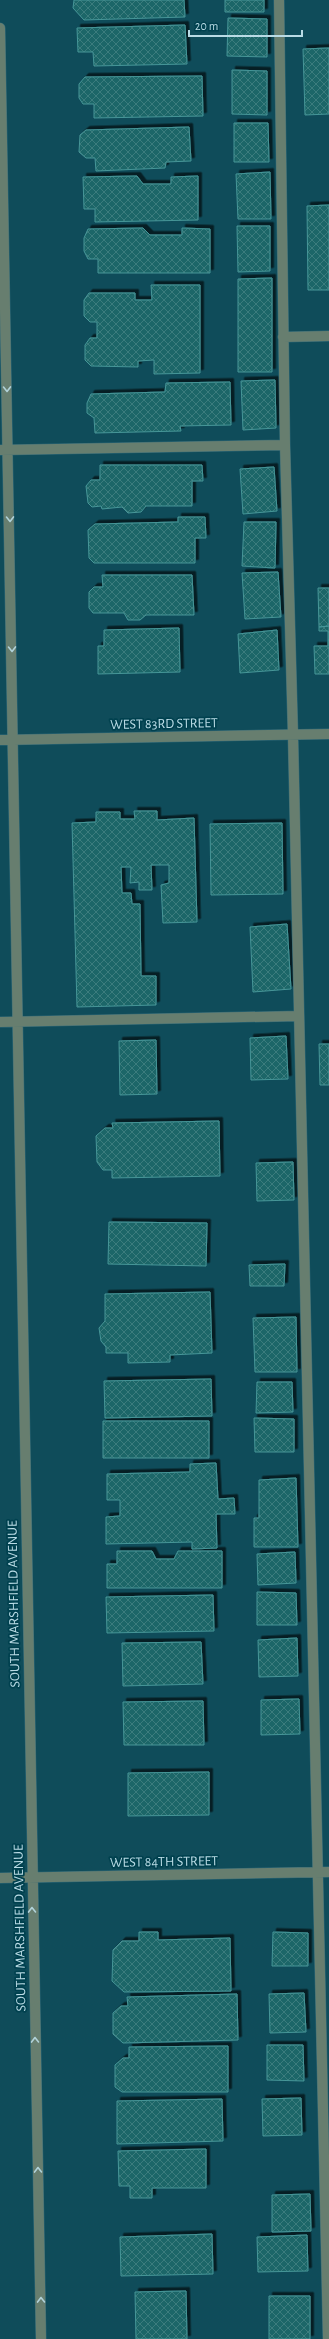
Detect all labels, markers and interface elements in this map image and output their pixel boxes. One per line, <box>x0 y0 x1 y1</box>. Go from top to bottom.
scale bar <box>189 12 302 38</box>
text: 20 m <box>195 20 218 32</box>
one-way arrow <box>3 386 11 392</box>
one-way arrow <box>6 516 14 522</box>
one-way arrow <box>8 646 16 652</box>
street label: WEST 83RD STREET <box>110 716 218 732</box>
street label: SOUTH MARSHFIELD AVENUE <box>6 1520 22 1688</box>
street label: SOUTH MARSHFIELD AVENUE <box>12 1844 28 2012</box>
street label: WEST 84TH STREET <box>110 1854 218 1870</box>
one-way arrow <box>28 1907 36 1913</box>
one-way arrow <box>31 2037 39 2043</box>
one-way arrow <box>34 2167 42 2173</box>
one-way arrow <box>36 2297 45 2303</box>

